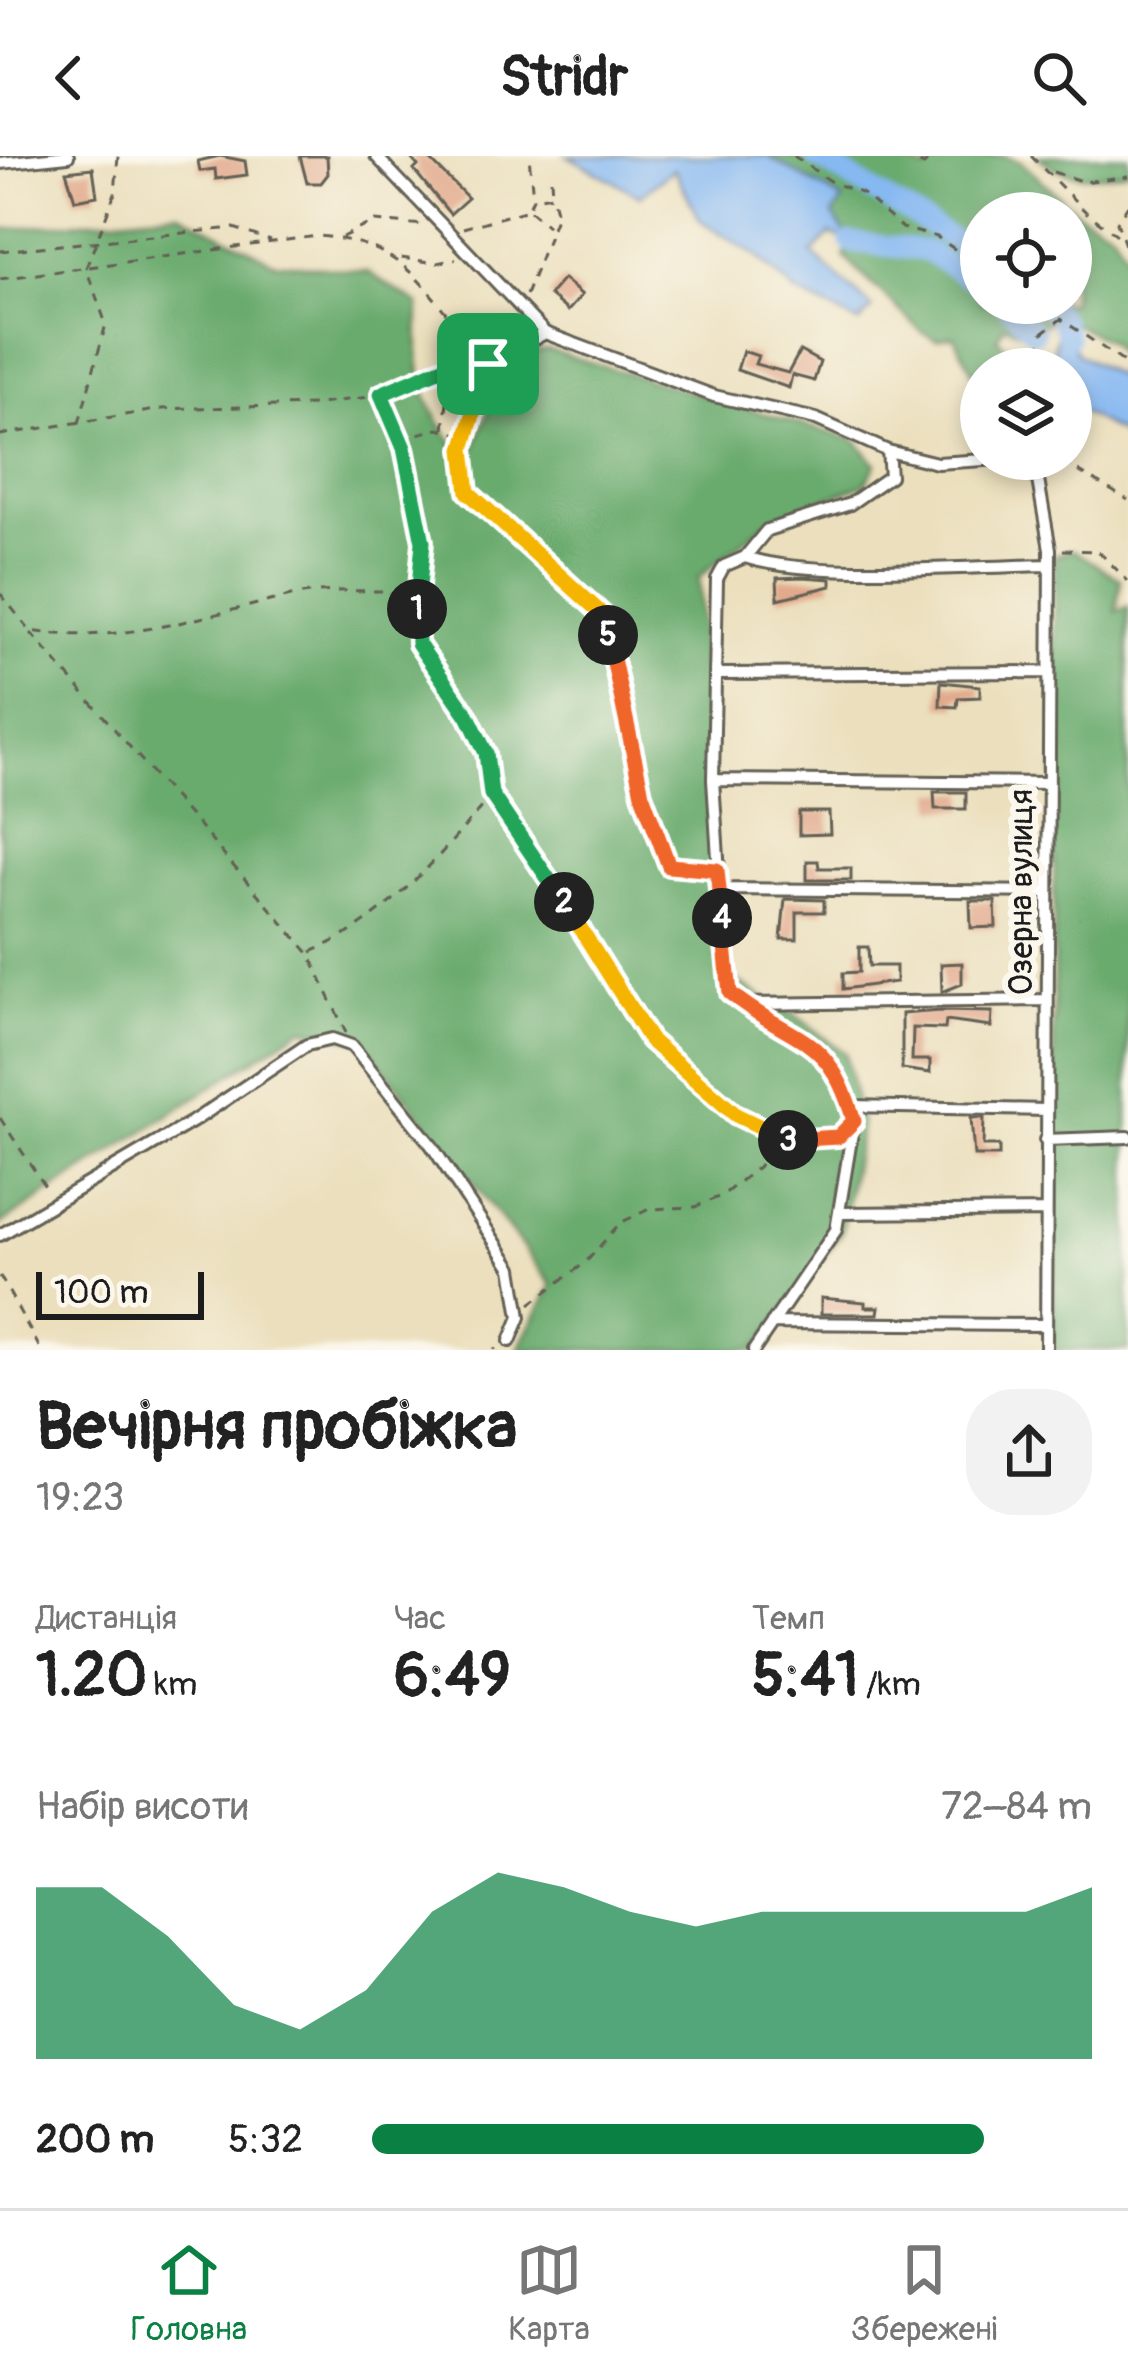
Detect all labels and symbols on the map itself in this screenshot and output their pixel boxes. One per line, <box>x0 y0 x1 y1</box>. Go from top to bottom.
pin <box>437 313 539 415</box>
pin: 1 <box>387 579 447 639</box>
pin: 5 <box>578 605 638 665</box>
street label: Озерна вулиця <box>1001 789 1042 995</box>
pin: 2 <box>534 872 594 932</box>
pin: 4 <box>692 888 752 948</box>
pin: 3 <box>758 1110 818 1170</box>
scale bar <box>36 1266 204 1319</box>

